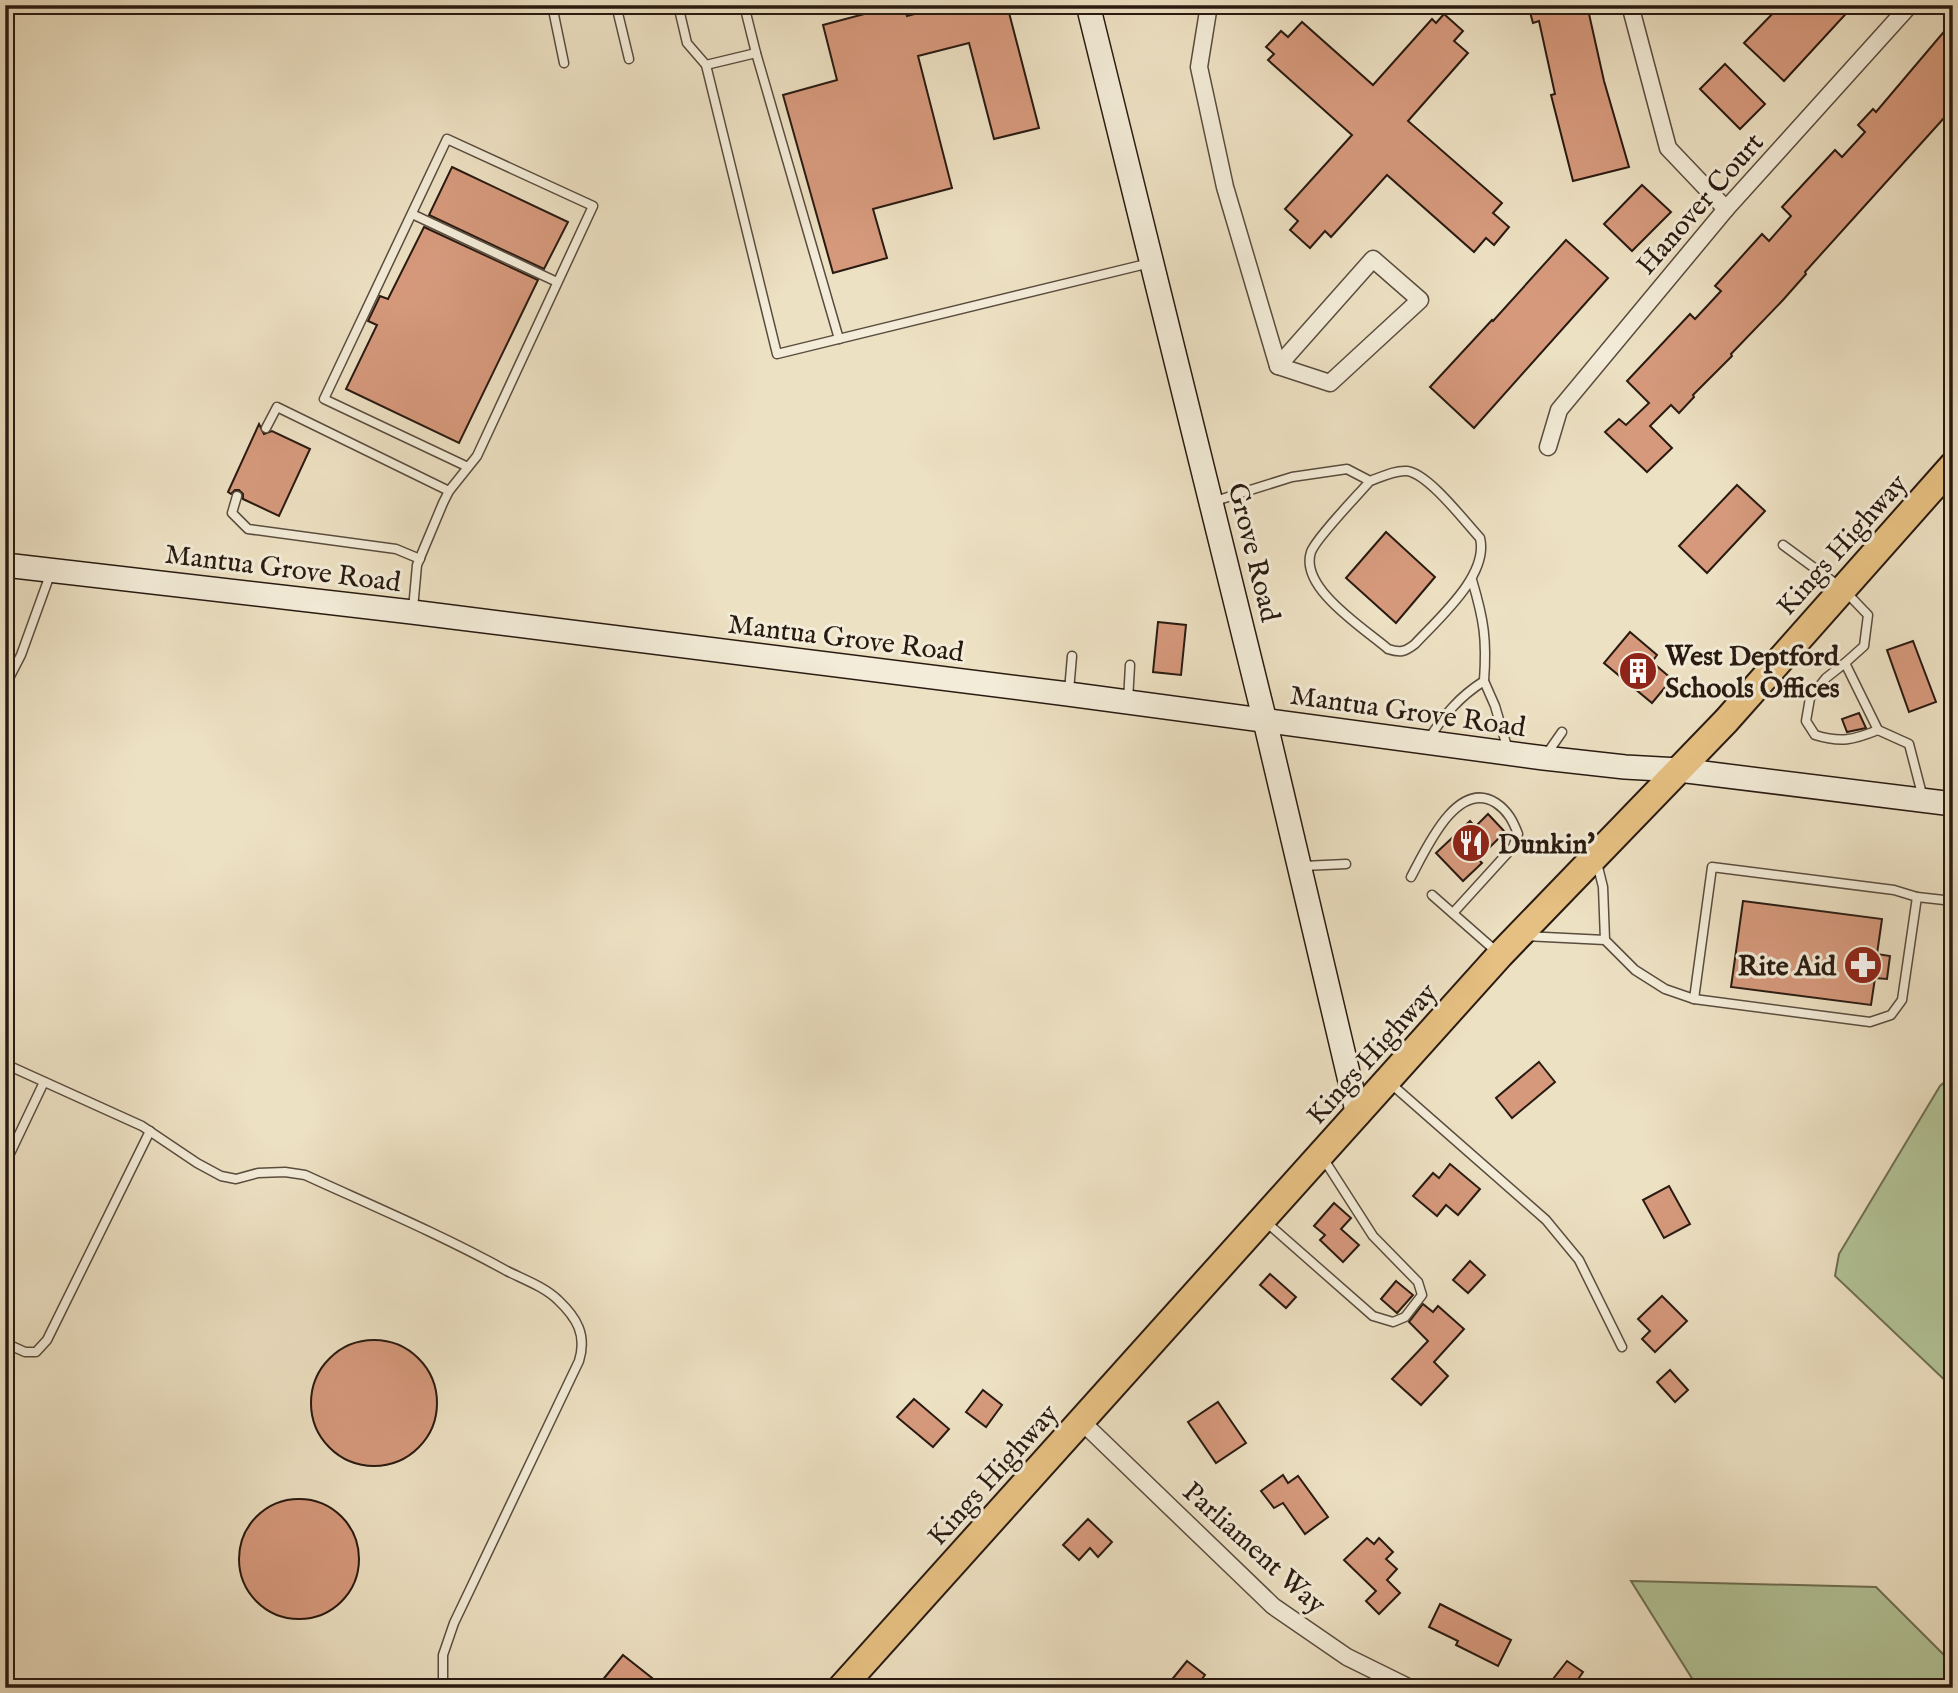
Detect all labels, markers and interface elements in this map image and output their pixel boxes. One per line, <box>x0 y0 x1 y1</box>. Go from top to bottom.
street label: Hanover Court <box>1630 126 1772 283</box>
street label: Kings Highway <box>1770 467 1916 624</box>
street label: Grove Road <box>1218 480 1287 626</box>
street label: Mantua Grove Road <box>163 538 403 601</box>
street label: Mantua Grove Road <box>726 608 966 671</box>
place label: West Deptford Schools Offices <box>1664 640 1840 707</box>
building icon: West Deptford Schools Offices <box>1617 650 1659 692</box>
street label: Mantua Grove Road <box>1288 679 1528 746</box>
restaurant icon: Dunkin' <box>1450 822 1492 864</box>
place label: Dunkin' <box>1498 828 1595 863</box>
pharmacy icon: Rite Aid <box>1842 944 1884 986</box>
place label: Rite Aid <box>1738 950 1837 985</box>
street label: Kings Highway <box>1300 976 1446 1133</box>
street label: Kings Highway <box>921 1397 1067 1554</box>
street label: Parliament Way <box>1174 1475 1333 1623</box>

